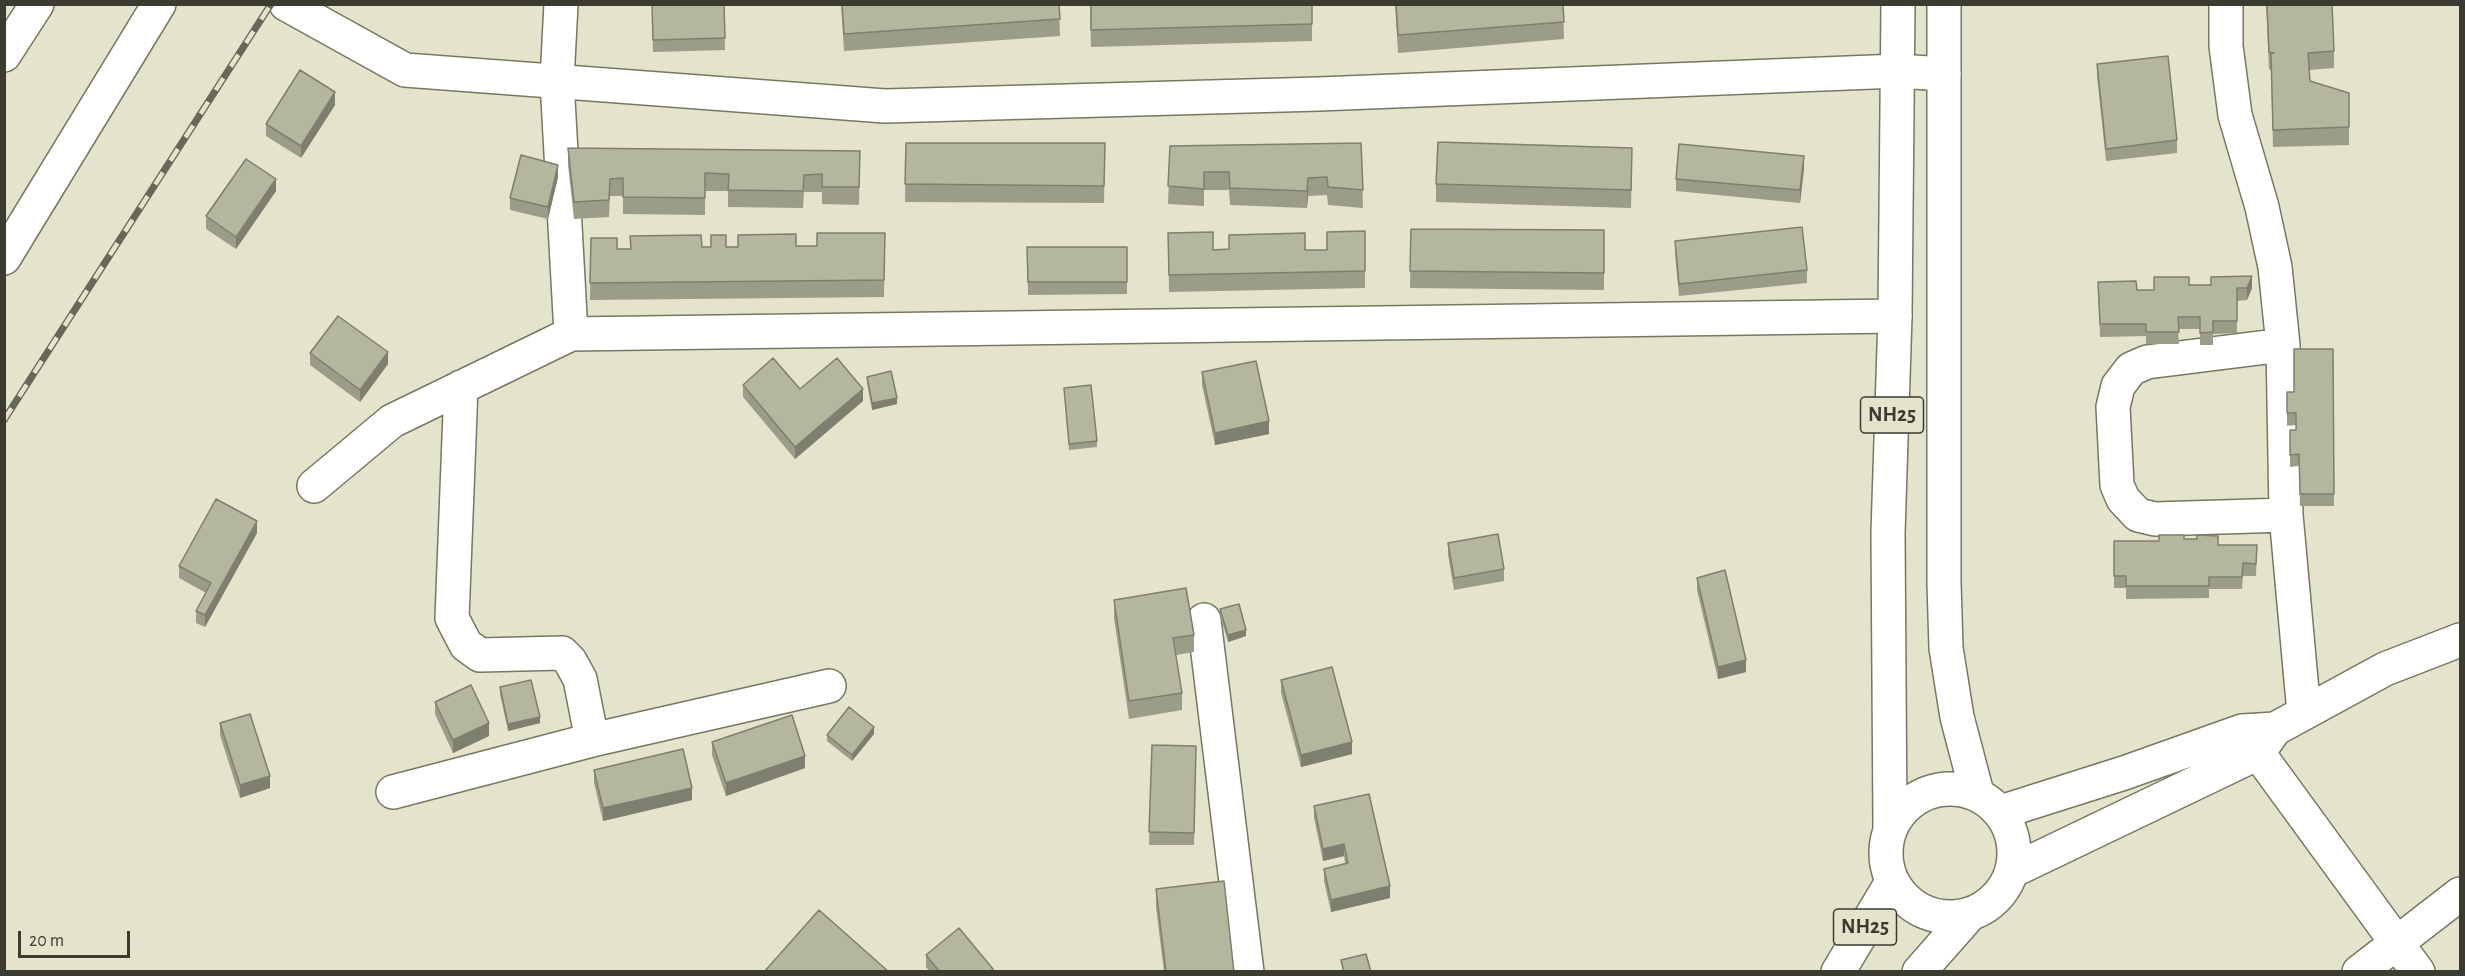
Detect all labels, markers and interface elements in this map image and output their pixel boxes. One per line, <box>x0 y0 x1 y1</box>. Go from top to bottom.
road number: NH25 <box>1860 397 1924 433</box>
road number: NH25 <box>1834 909 1896 945</box>
scale bar <box>21 919 134 957</box>
text: 20 m <box>29 932 64 950</box>

